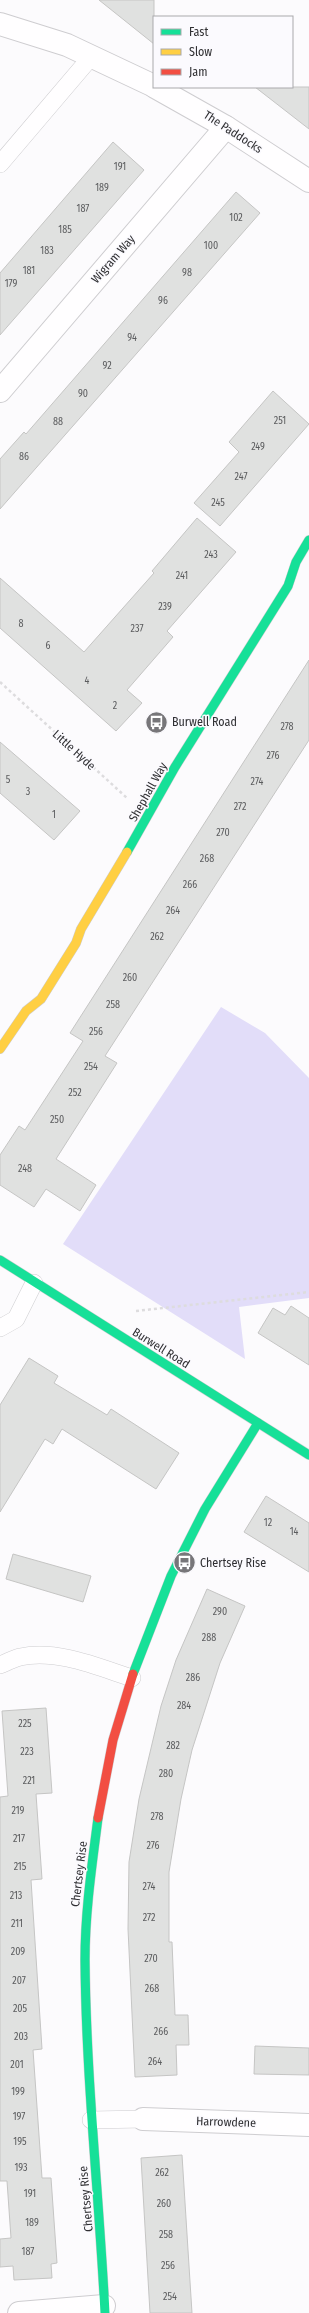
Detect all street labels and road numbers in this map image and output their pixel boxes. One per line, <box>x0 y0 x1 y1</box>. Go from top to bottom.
street label: The Paddocks <box>201 108 265 156</box>
street label: Wigram Way <box>88 232 138 286</box>
street label: Little Hyde <box>50 727 98 773</box>
street label: Shephall Way <box>126 759 170 824</box>
street label: Burwell Road <box>130 1325 192 1371</box>
street label: Chertsey Rise <box>68 1840 90 1908</box>
street label: Harrowdene <box>196 2114 256 2130</box>
street label: Chertsey Rise <box>76 2165 96 2233</box>

